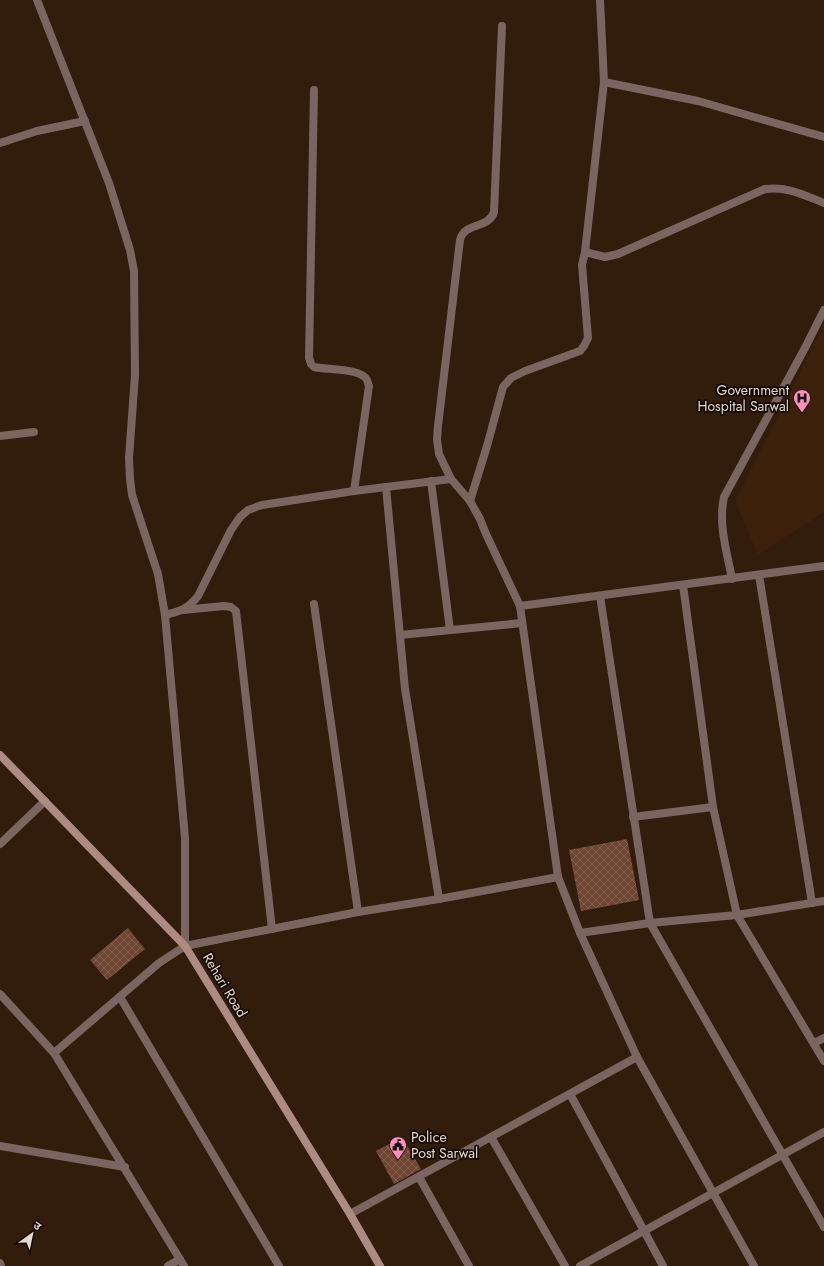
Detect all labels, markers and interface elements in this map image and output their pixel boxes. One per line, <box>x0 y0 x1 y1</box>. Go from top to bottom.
place label: Government Hospital Sarwal <box>697 380 790 416</box>
hospital icon: Government Hospital Sarwal <box>792 388 812 413</box>
street label: Rehari Road <box>198 949 252 1021</box>
place label: Police Post Sarwal <box>411 1127 478 1163</box>
public building icon: Police Post Sarwal <box>388 1135 408 1160</box>
north arrow <box>12 1214 52 1254</box>
text: उ <box>30 1217 45 1234</box>

